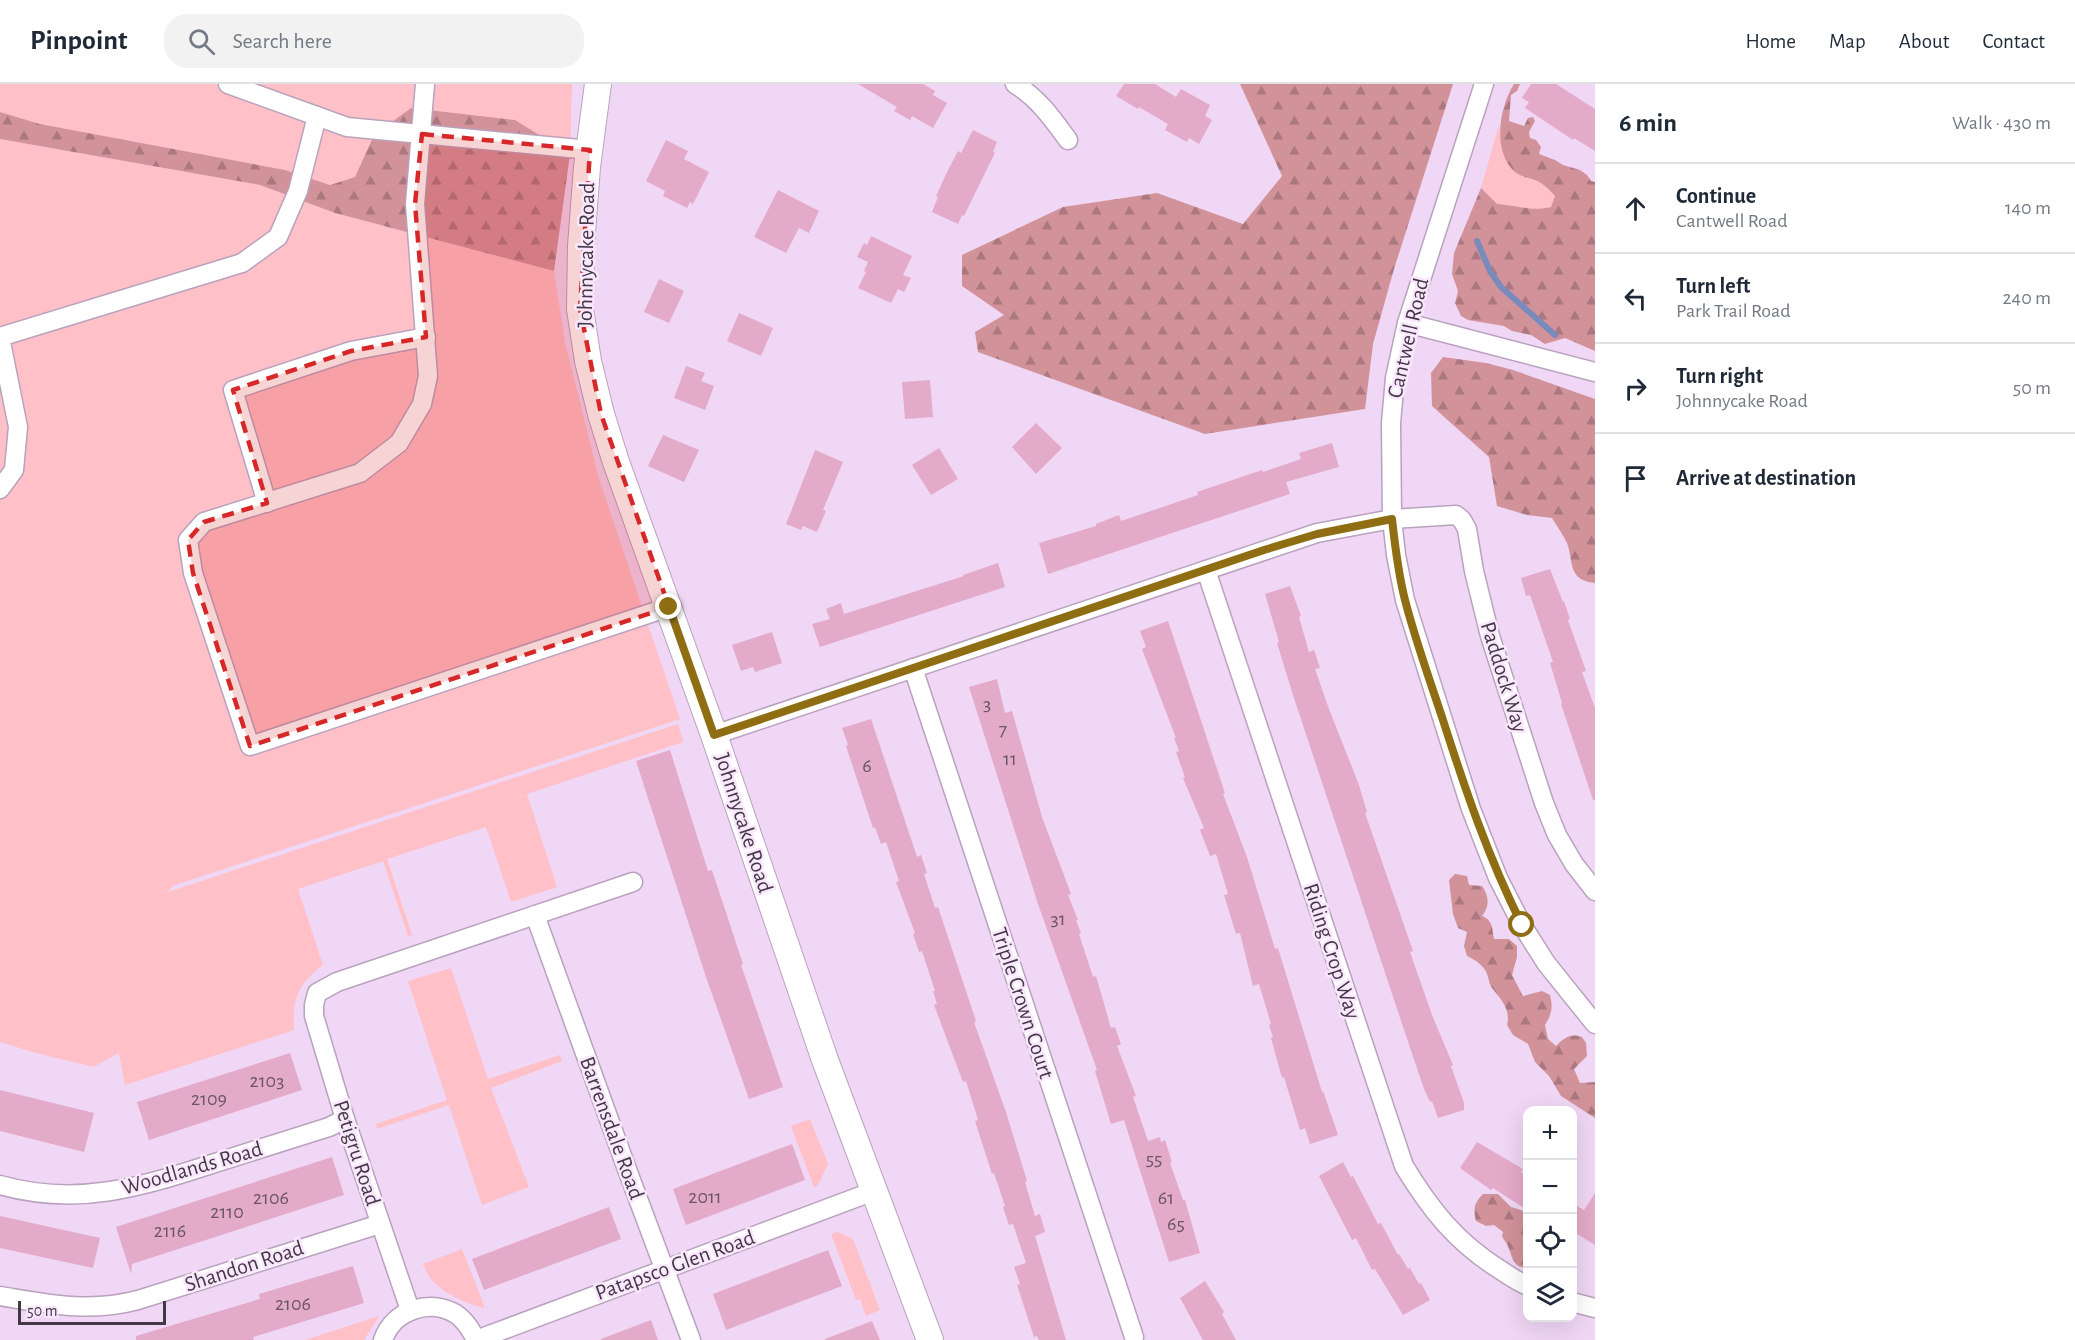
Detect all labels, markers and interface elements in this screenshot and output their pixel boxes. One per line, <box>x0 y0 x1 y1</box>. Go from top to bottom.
search box <box>164 14 584 68</box>
icon: search <box>185 25 218 58</box>
text: Pinpoint <box>30 27 128 55</box>
text: Search here <box>233 30 332 52</box>
text: Home <box>1745 31 1796 52</box>
text: Map <box>1829 31 1866 52</box>
text: About <box>1899 31 1949 52</box>
text: Contact <box>1982 31 2045 52</box>
text: 6 min <box>1619 110 1677 136</box>
text: Walk · 430 m <box>1952 113 2051 133</box>
street label: Johnnycake Road <box>574 182 598 328</box>
text: Continue <box>1676 185 1756 207</box>
icon: ahead <box>1619 192 1652 225</box>
text: 140 m <box>2005 198 2051 218</box>
text: Cantwell Road <box>1676 211 1788 231</box>
text: Turn left <box>1676 275 1750 297</box>
street label: Cantwell Road <box>1383 276 1433 400</box>
icon: left <box>1619 282 1652 315</box>
text: 240 m <box>2002 288 2051 308</box>
text: Park Trail Road <box>1676 301 1791 321</box>
text: Turn right <box>1676 365 1763 387</box>
icon: right <box>1619 372 1652 405</box>
text: 50 m <box>2013 378 2051 398</box>
text: Johnnycake Road <box>1676 391 1808 411</box>
icon: arrive <box>1619 462 1652 495</box>
text: Arrive at destination <box>1676 467 1856 489</box>
route end <box>655 593 681 619</box>
street label: Paddock Way <box>1477 619 1531 736</box>
house number: 3 <box>983 694 991 714</box>
house number: 7 <box>999 720 1007 740</box>
house number: 11 <box>1003 749 1017 769</box>
street label: Johnnycake Road <box>711 751 777 895</box>
house number: 6 <box>862 756 872 776</box>
street label: Riding Crop Way <box>1300 880 1364 1022</box>
house number: 31 <box>1050 909 1066 929</box>
route start <box>1508 911 1534 937</box>
street label: Triple Crown Court <box>988 925 1058 1081</box>
street label: Barrensdale Road <box>576 1054 648 1202</box>
house number: 2103 <box>250 1071 284 1091</box>
house number: 2109 <box>191 1089 227 1109</box>
street label: Petigru Road <box>330 1098 384 1208</box>
map controls <box>1523 1106 1577 1322</box>
button: + <box>1523 1106 1577 1160</box>
street label: Woodlands Road <box>119 1137 265 1199</box>
house number: 55 <box>1146 1149 1162 1169</box>
button: − <box>1523 1160 1577 1214</box>
house number: 2011 <box>688 1187 722 1207</box>
house number: 2106 <box>253 1188 289 1208</box>
house number: 61 <box>1158 1188 1174 1208</box>
house number: 2110 <box>210 1202 244 1222</box>
house number: 65 <box>1167 1214 1185 1234</box>
button: locate <box>1523 1214 1577 1268</box>
house number: 2116 <box>154 1221 186 1241</box>
street label: Patapsco Glen Road <box>592 1226 758 1304</box>
street label: Shandon Road <box>182 1236 306 1296</box>
button: layers <box>1523 1268 1577 1322</box>
house number: 2106 <box>275 1294 311 1314</box>
scale bar <box>18 1298 166 1326</box>
text: 50 m <box>27 1303 58 1319</box>

